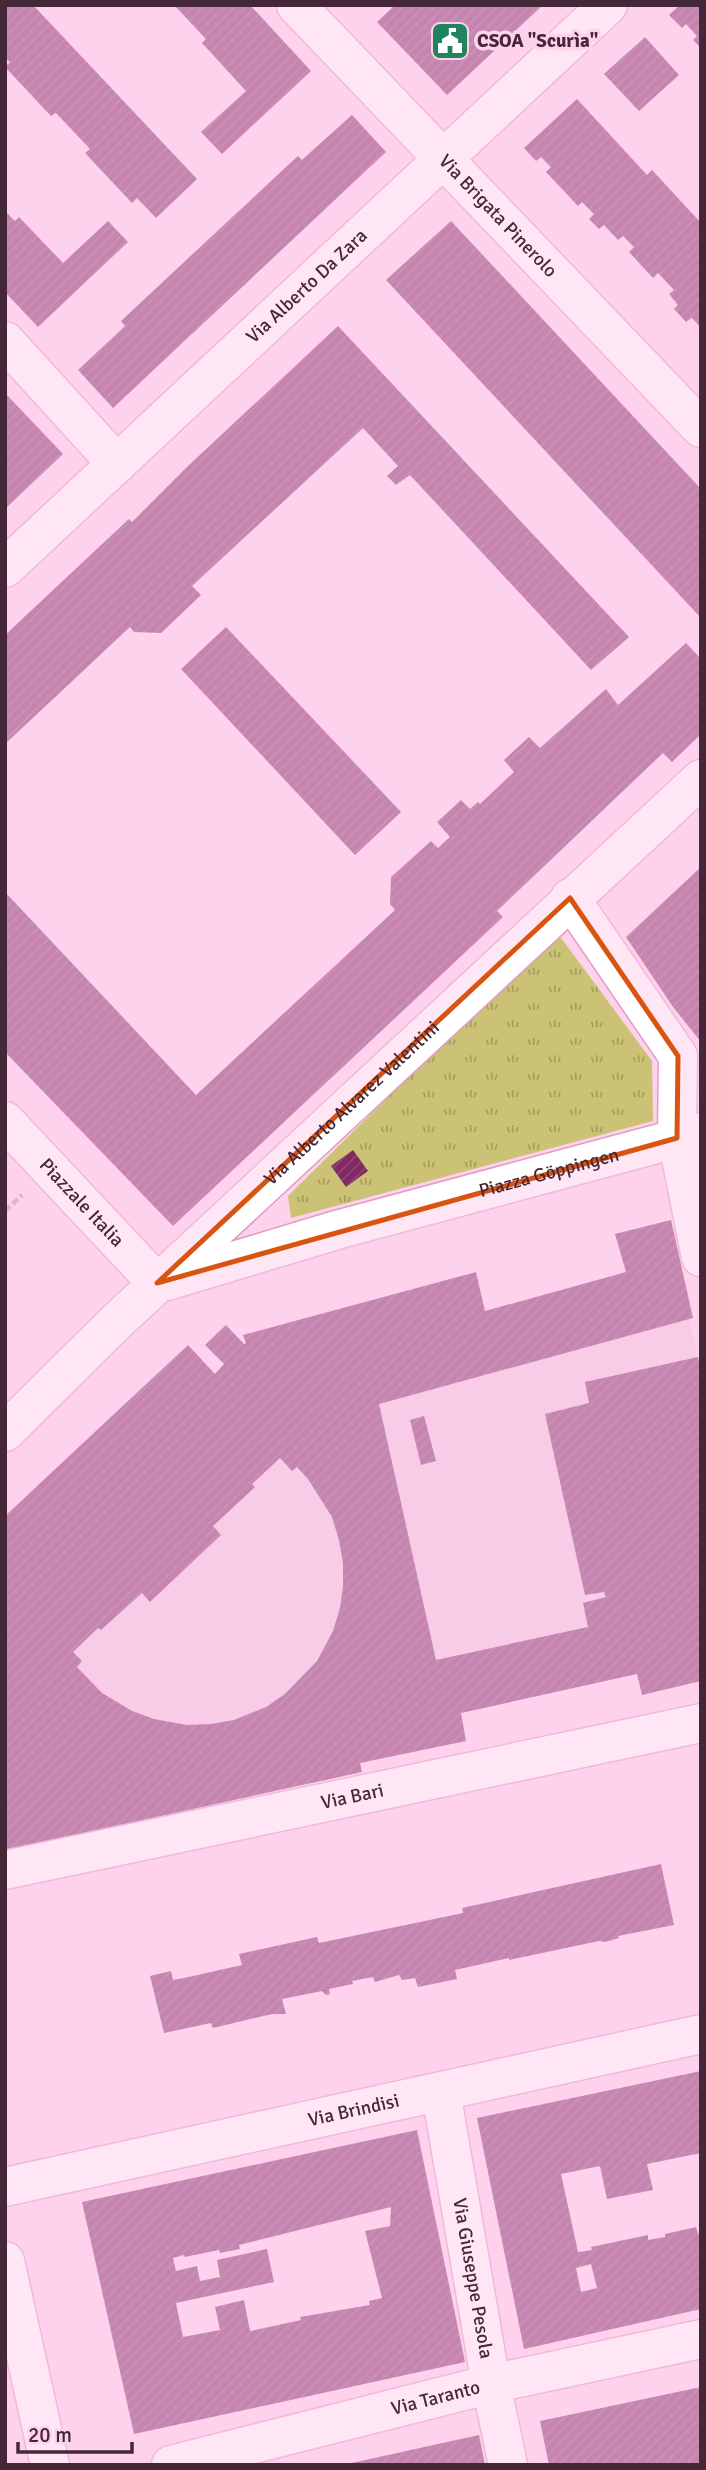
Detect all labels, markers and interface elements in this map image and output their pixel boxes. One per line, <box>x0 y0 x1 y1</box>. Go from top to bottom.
public building icon: CSOA "Scurìa" <box>429 20 471 62</box>
place label: CSOA "Scurìa" <box>477 29 598 53</box>
street label: Via Brigata Pinerolo <box>434 149 562 283</box>
street label: Via Alberto Da Zara <box>241 224 372 348</box>
street label: Via Alberto Alvarez Valentini <box>259 1016 445 1191</box>
street label: Piazza Göppingen <box>476 1143 622 1203</box>
street label: Piazzale Italia <box>34 1153 129 1252</box>
street label: Via Bari <box>319 1778 386 1815</box>
street label: Via Brindisi <box>306 2089 402 2132</box>
street label: Via Giuseppe Pesola <box>447 2196 498 2360</box>
street label: Via Taranto <box>389 2375 483 2421</box>
scale bar <box>18 2410 131 2454</box>
text: 20 m <box>28 2422 72 2448</box>

